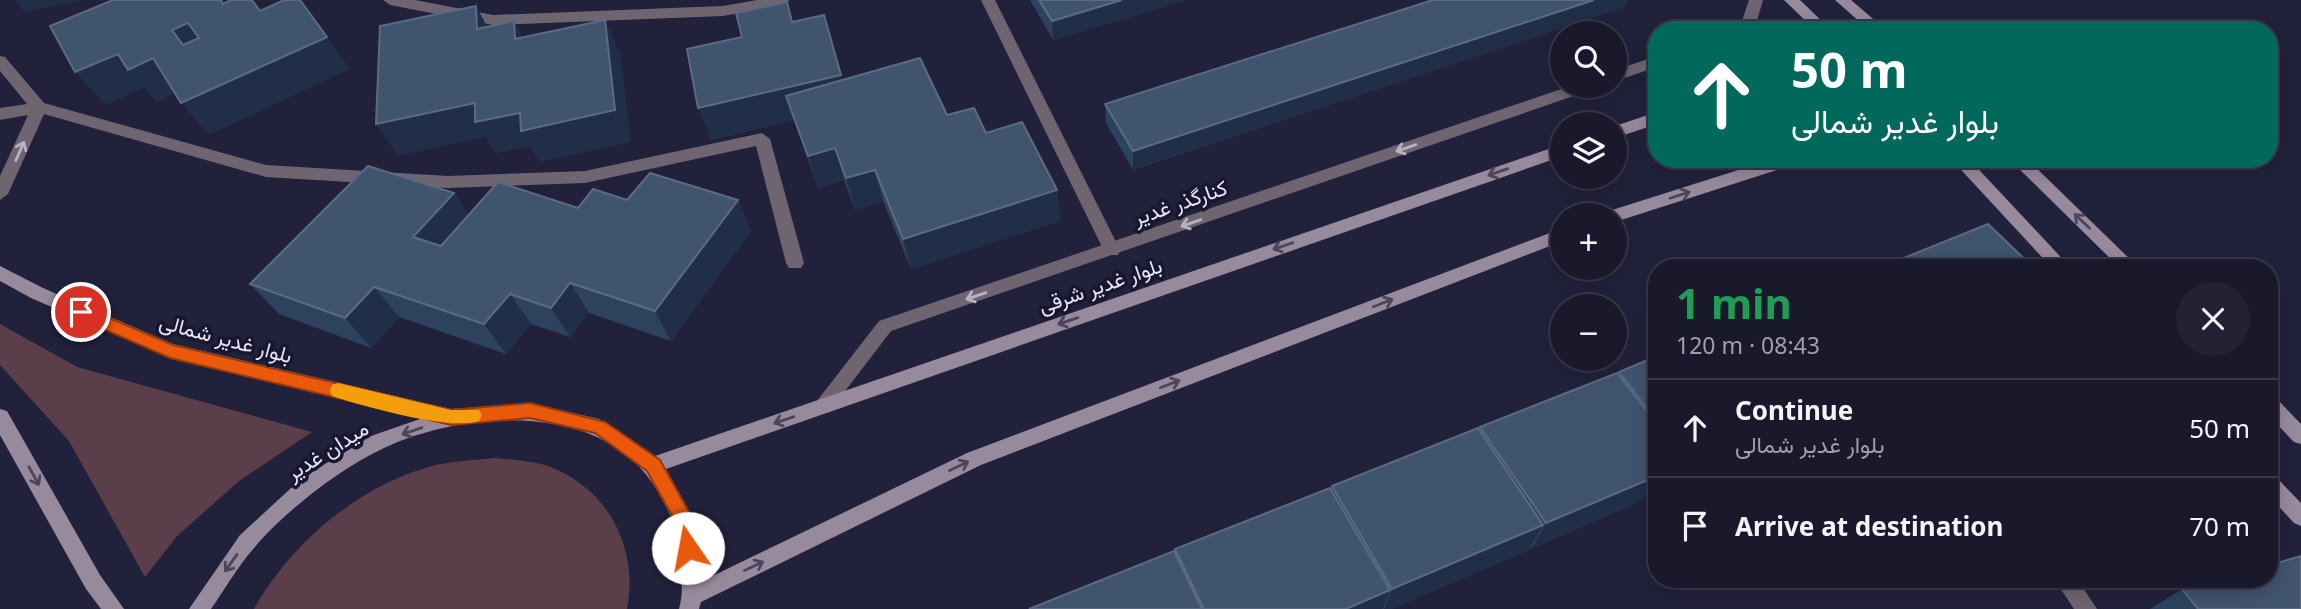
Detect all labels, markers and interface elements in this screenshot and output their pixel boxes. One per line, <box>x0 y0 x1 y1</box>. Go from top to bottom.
map controls <box>1550 21 1627 371</box>
button: search <box>1550 21 1627 98</box>
text: 50 m <box>1791 36 1908 102</box>
icon: ahead <box>1676 49 1767 140</box>
text: بلوار غدیر شمالی <box>1791 99 1999 142</box>
button: layers <box>1550 112 1627 189</box>
one-way arrow <box>14 141 27 162</box>
one-way arrow <box>1396 143 1418 155</box>
one-way arrow <box>1488 167 1510 179</box>
street label: کنارگذر غدیر <box>1128 173 1231 231</box>
one-way arrow <box>1669 188 1691 201</box>
button: + <box>1550 203 1627 280</box>
one-way arrow <box>2073 212 2090 229</box>
one-way arrow <box>1181 218 1203 230</box>
one-way arrow <box>1273 241 1295 253</box>
street label: بلوار غدیر شرقی <box>1034 251 1166 319</box>
text: 1 min <box>1676 274 1792 331</box>
pin <box>51 282 111 342</box>
button: close <box>2176 282 2250 356</box>
one-way arrow <box>965 291 987 303</box>
icon: arrive <box>62 293 100 331</box>
button: − <box>1550 294 1627 371</box>
one-way arrow <box>1372 296 1394 308</box>
street label: بلوار غدیر شمالی <box>156 307 296 369</box>
one-way arrow <box>1058 316 1080 328</box>
text: 120 m · 08:43 <box>1676 329 1820 361</box>
one-way arrow <box>1159 377 1181 389</box>
text: Continue <box>1735 392 1853 428</box>
icon: ahead <box>1676 409 1714 447</box>
text: 50 m <box>2189 410 2250 446</box>
street label: میدان غدیر <box>280 414 373 487</box>
one-way arrow <box>773 415 795 427</box>
one-way arrow <box>401 426 423 438</box>
text: بلوار غدیر شمالی <box>1735 428 1884 460</box>
one-way arrow <box>948 459 969 472</box>
one-way arrow <box>28 465 41 486</box>
icon: arrive <box>1676 507 1714 545</box>
text: Arrive at destination <box>1735 508 2004 544</box>
text: 70 m <box>2189 508 2250 544</box>
position arrow <box>651 511 725 585</box>
one-way arrow <box>224 553 238 572</box>
one-way arrow <box>743 559 764 573</box>

